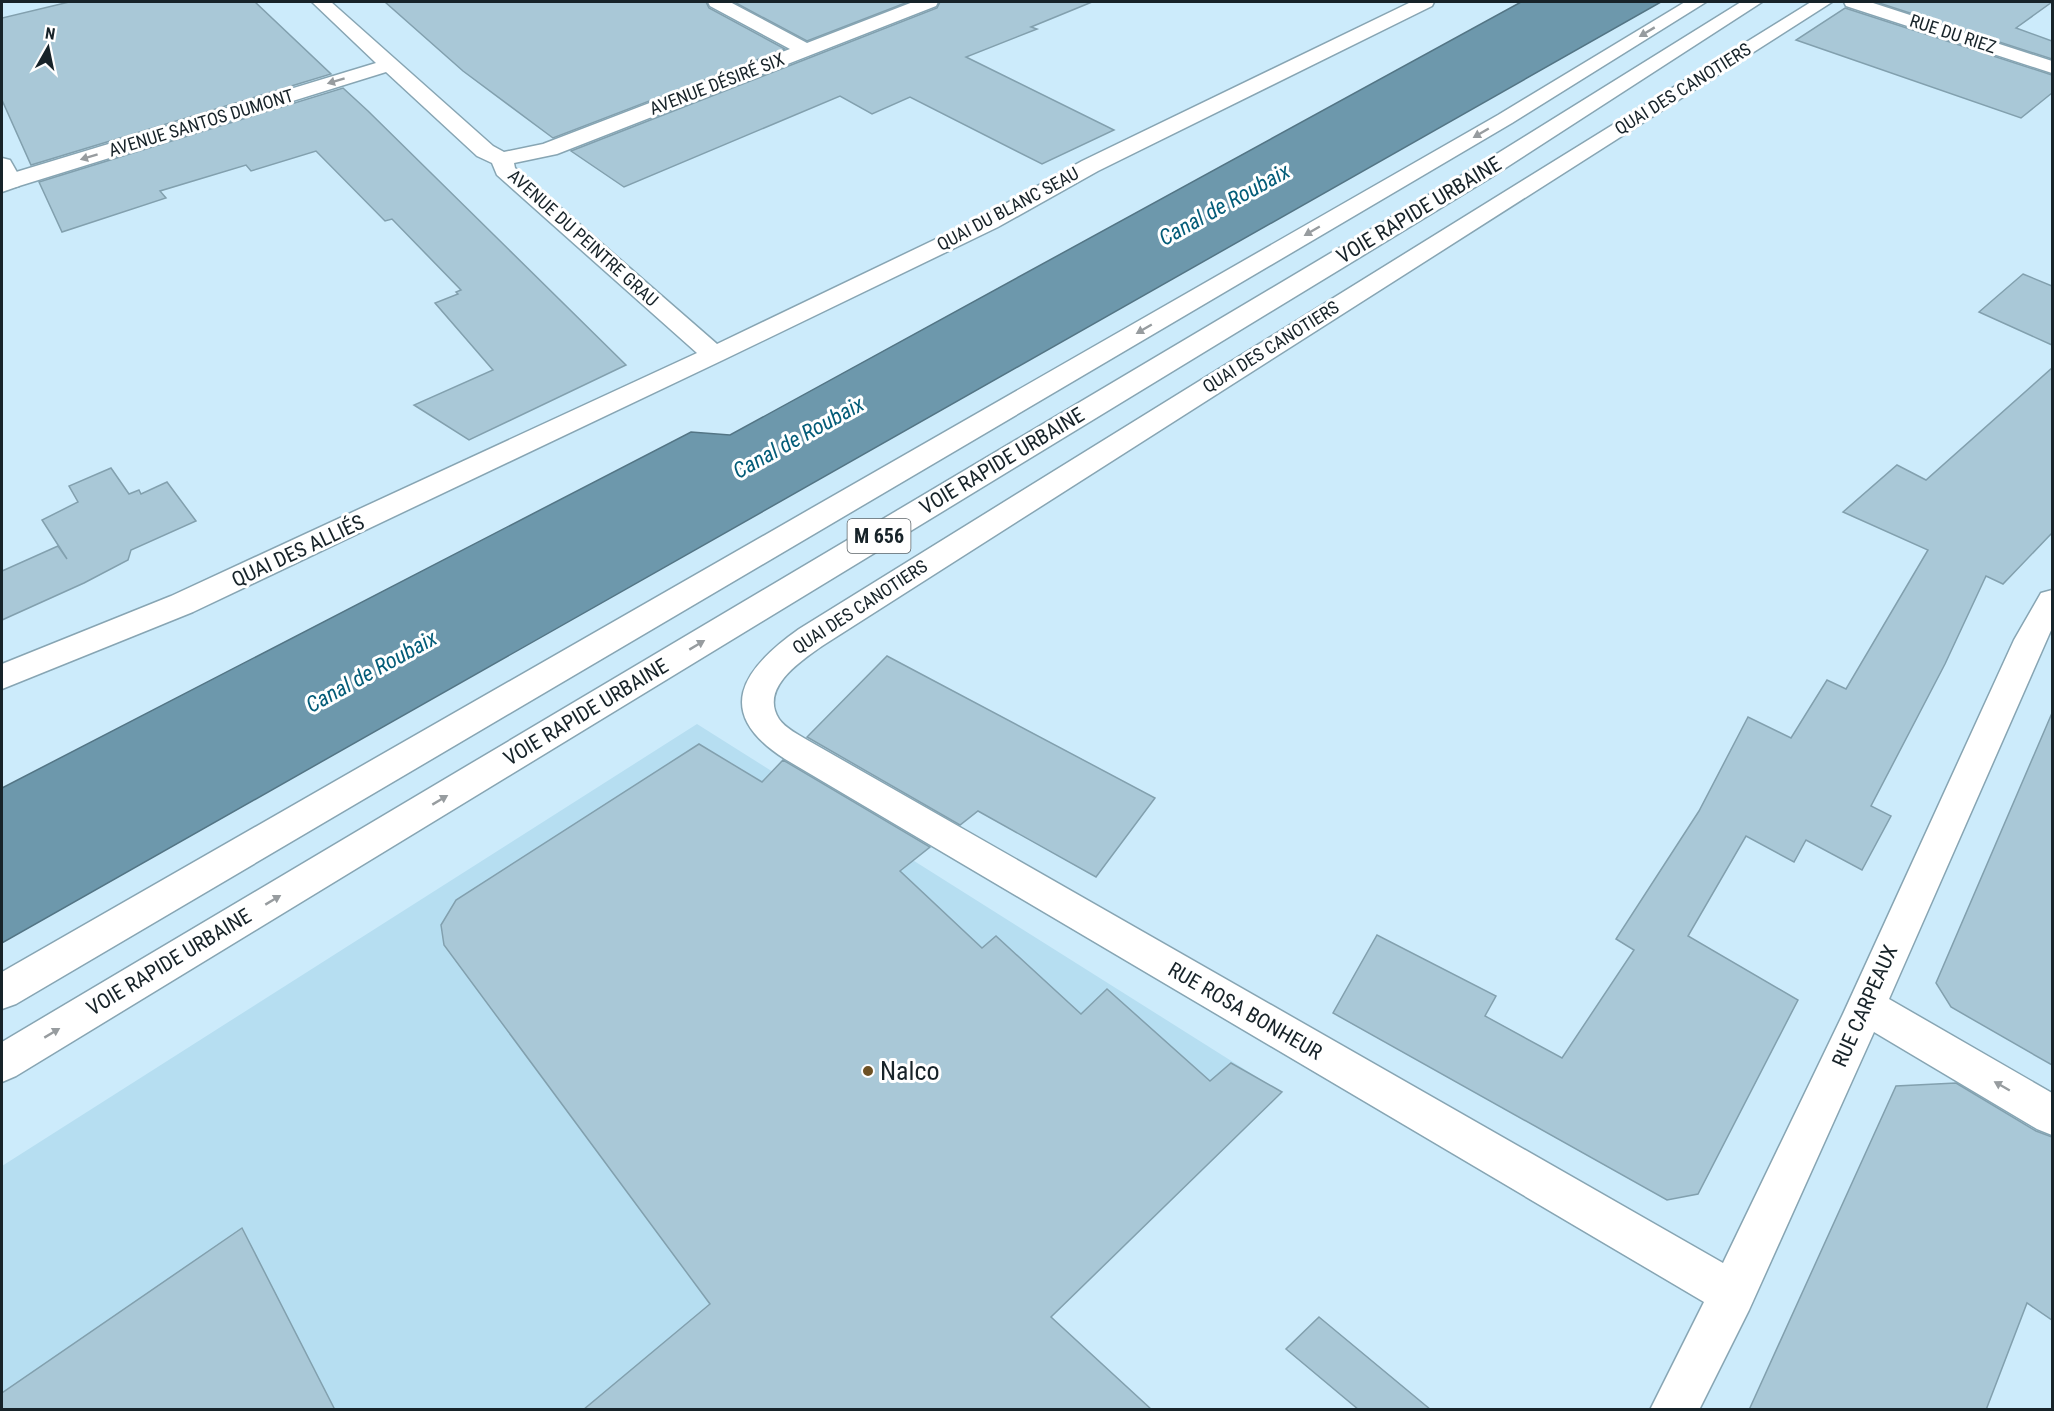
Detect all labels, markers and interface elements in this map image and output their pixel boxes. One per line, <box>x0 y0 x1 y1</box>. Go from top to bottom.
street label: RUE DU RIEZ <box>1907 10 1999 57</box>
north arrow <box>18 18 78 78</box>
text: N <box>44 24 57 44</box>
one-way arrow <box>1638 27 1655 37</box>
street label: QUAI DES CANOTIERS <box>1611 38 1755 139</box>
street label: AVENUE DÉSIRÉ SIX <box>646 48 787 119</box>
one-way arrow <box>327 77 345 86</box>
street label: AVENUE SANTOS DUMONT <box>106 84 296 161</box>
one-way arrow <box>1472 128 1489 138</box>
street label: VOIE RAPIDE URBAINE <box>1333 151 1505 269</box>
one-way arrow <box>80 153 98 162</box>
water label: Canal de Roubaix <box>1154 158 1295 251</box>
street label: QUAI DU BLANC SEAU <box>933 162 1082 255</box>
street label: AVENUE DU PEINTRE GRAU <box>504 165 663 310</box>
one-way arrow <box>1303 226 1320 236</box>
street label: QUAI DES CANOTIERS <box>1199 296 1343 397</box>
one-way arrow <box>1136 324 1152 335</box>
water label: Canal de Roubaix <box>728 391 869 484</box>
street label: VOIE RAPIDE URBAINE <box>916 402 1088 520</box>
street label: QUAI DES ALLIÉS <box>228 510 368 592</box>
road number: M 656 <box>848 519 910 553</box>
street label: QUAI DES CANOTIERS <box>788 555 931 658</box>
water label: Canal de Roubaix <box>301 625 442 718</box>
one-way arrow <box>689 640 706 650</box>
street label: VOIE RAPIDE URBAINE <box>500 653 672 771</box>
one-way arrow <box>432 794 448 805</box>
one-way arrow <box>265 895 281 906</box>
street label: VOIE RAPIDE URBAINE <box>83 903 255 1021</box>
street label: RUE CARPEAUX <box>1827 941 1903 1071</box>
street label: RUE ROSA BONHEUR <box>1164 957 1326 1065</box>
one-way arrow <box>44 1028 60 1039</box>
place label: Nalco <box>880 1056 940 1086</box>
marker: Nalco <box>861 1064 875 1078</box>
one-way arrow <box>1994 1080 2010 1091</box>

